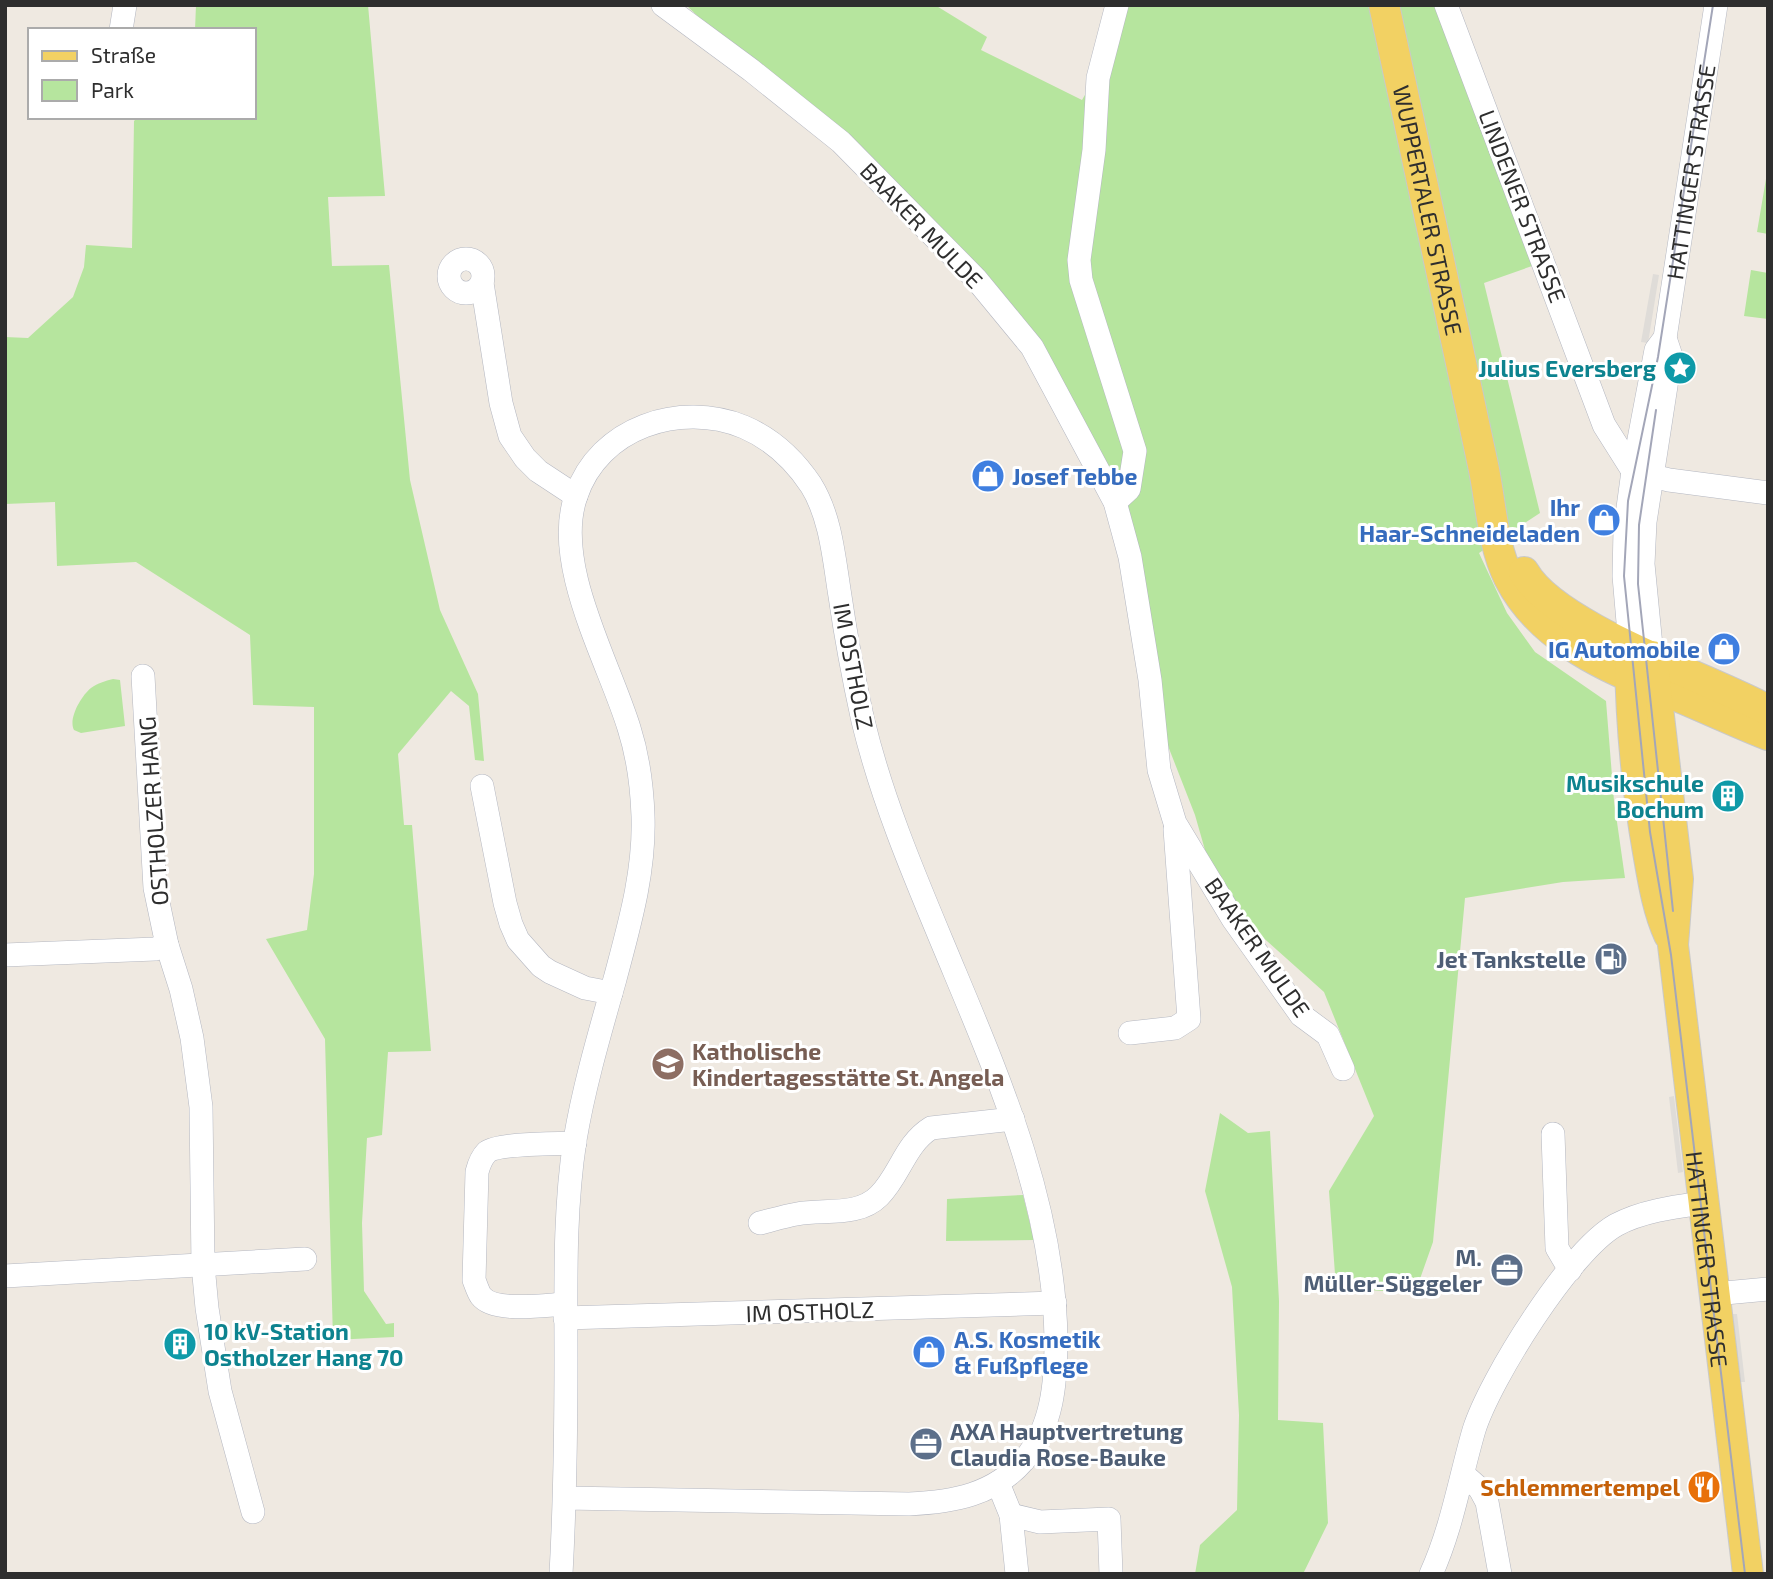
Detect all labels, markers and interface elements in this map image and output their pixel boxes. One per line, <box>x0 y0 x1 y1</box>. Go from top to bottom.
legend <box>28 28 256 119</box>
text: Straße <box>91 42 156 67</box>
street label: HATTINGER STRASSE <box>1660 62 1721 282</box>
text: Park <box>91 77 134 102</box>
street label: WUPPERTALER STRASSE <box>1388 83 1469 338</box>
street label: LINDENER STRASSE <box>1473 106 1573 306</box>
street label: BAAKER MULDE <box>855 156 989 294</box>
place icon: Julius Eversberg <box>1661 349 1699 387</box>
place label: Julius Eversberg <box>1478 354 1657 382</box>
shop icon: Josef Tebbe <box>969 457 1007 495</box>
place label: Josef Tebbe <box>1012 462 1137 490</box>
place label: Ihr Haar-Schneideladen <box>1359 493 1580 547</box>
shop icon: Ihr Haar-Schneideladen <box>1585 501 1623 539</box>
street label: IM OSTHOLZ <box>828 600 880 732</box>
shop icon: IG Automobile <box>1705 630 1743 668</box>
place label: IG Automobile <box>1548 635 1700 663</box>
street label: OSTHOLZER HANG <box>132 715 174 907</box>
place label: Musikschule Bochum <box>1566 769 1704 823</box>
building icon: Musikschule Bochum <box>1709 777 1747 815</box>
street label: BAAKER MULDE <box>1199 872 1317 1022</box>
fuel station icon: Jet Tankstelle <box>1592 940 1630 978</box>
place label: Jet Tankstelle <box>1436 945 1586 973</box>
place label: Katholische Kindertagesstätte St. Angela <box>692 1037 1004 1091</box>
school or university icon: Katholische Kindertagesstätte St. Angela <box>649 1045 687 1083</box>
street label: HATTINGER STRASSE <box>1681 1150 1734 1369</box>
place label: M. Müller-Süggeler <box>1304 1243 1482 1297</box>
office icon: M. Müller-Süggeler <box>1488 1251 1526 1289</box>
street label: IM OSTHOLZ <box>745 1295 875 1327</box>
place label: 10 kV-Station Ostholzer Hang 70 <box>204 1317 404 1371</box>
building icon: 10 kV-Station Ostholzer Hang 70 <box>161 1325 199 1363</box>
place label: A.S. Kosmetik & Fußpflege <box>954 1325 1101 1379</box>
shop icon: A.S. Kosmetik & Fußpflege <box>910 1333 948 1371</box>
place label: AXA Hauptvertretung Claudia Rose-Bauke <box>950 1417 1184 1471</box>
office icon: AXA Hauptvertretung Claudia Rose-Bauke <box>907 1425 945 1463</box>
restaurant icon: Schlemmertempel <box>1685 1468 1723 1506</box>
place label: Schlemmertempel <box>1480 1473 1680 1501</box>

